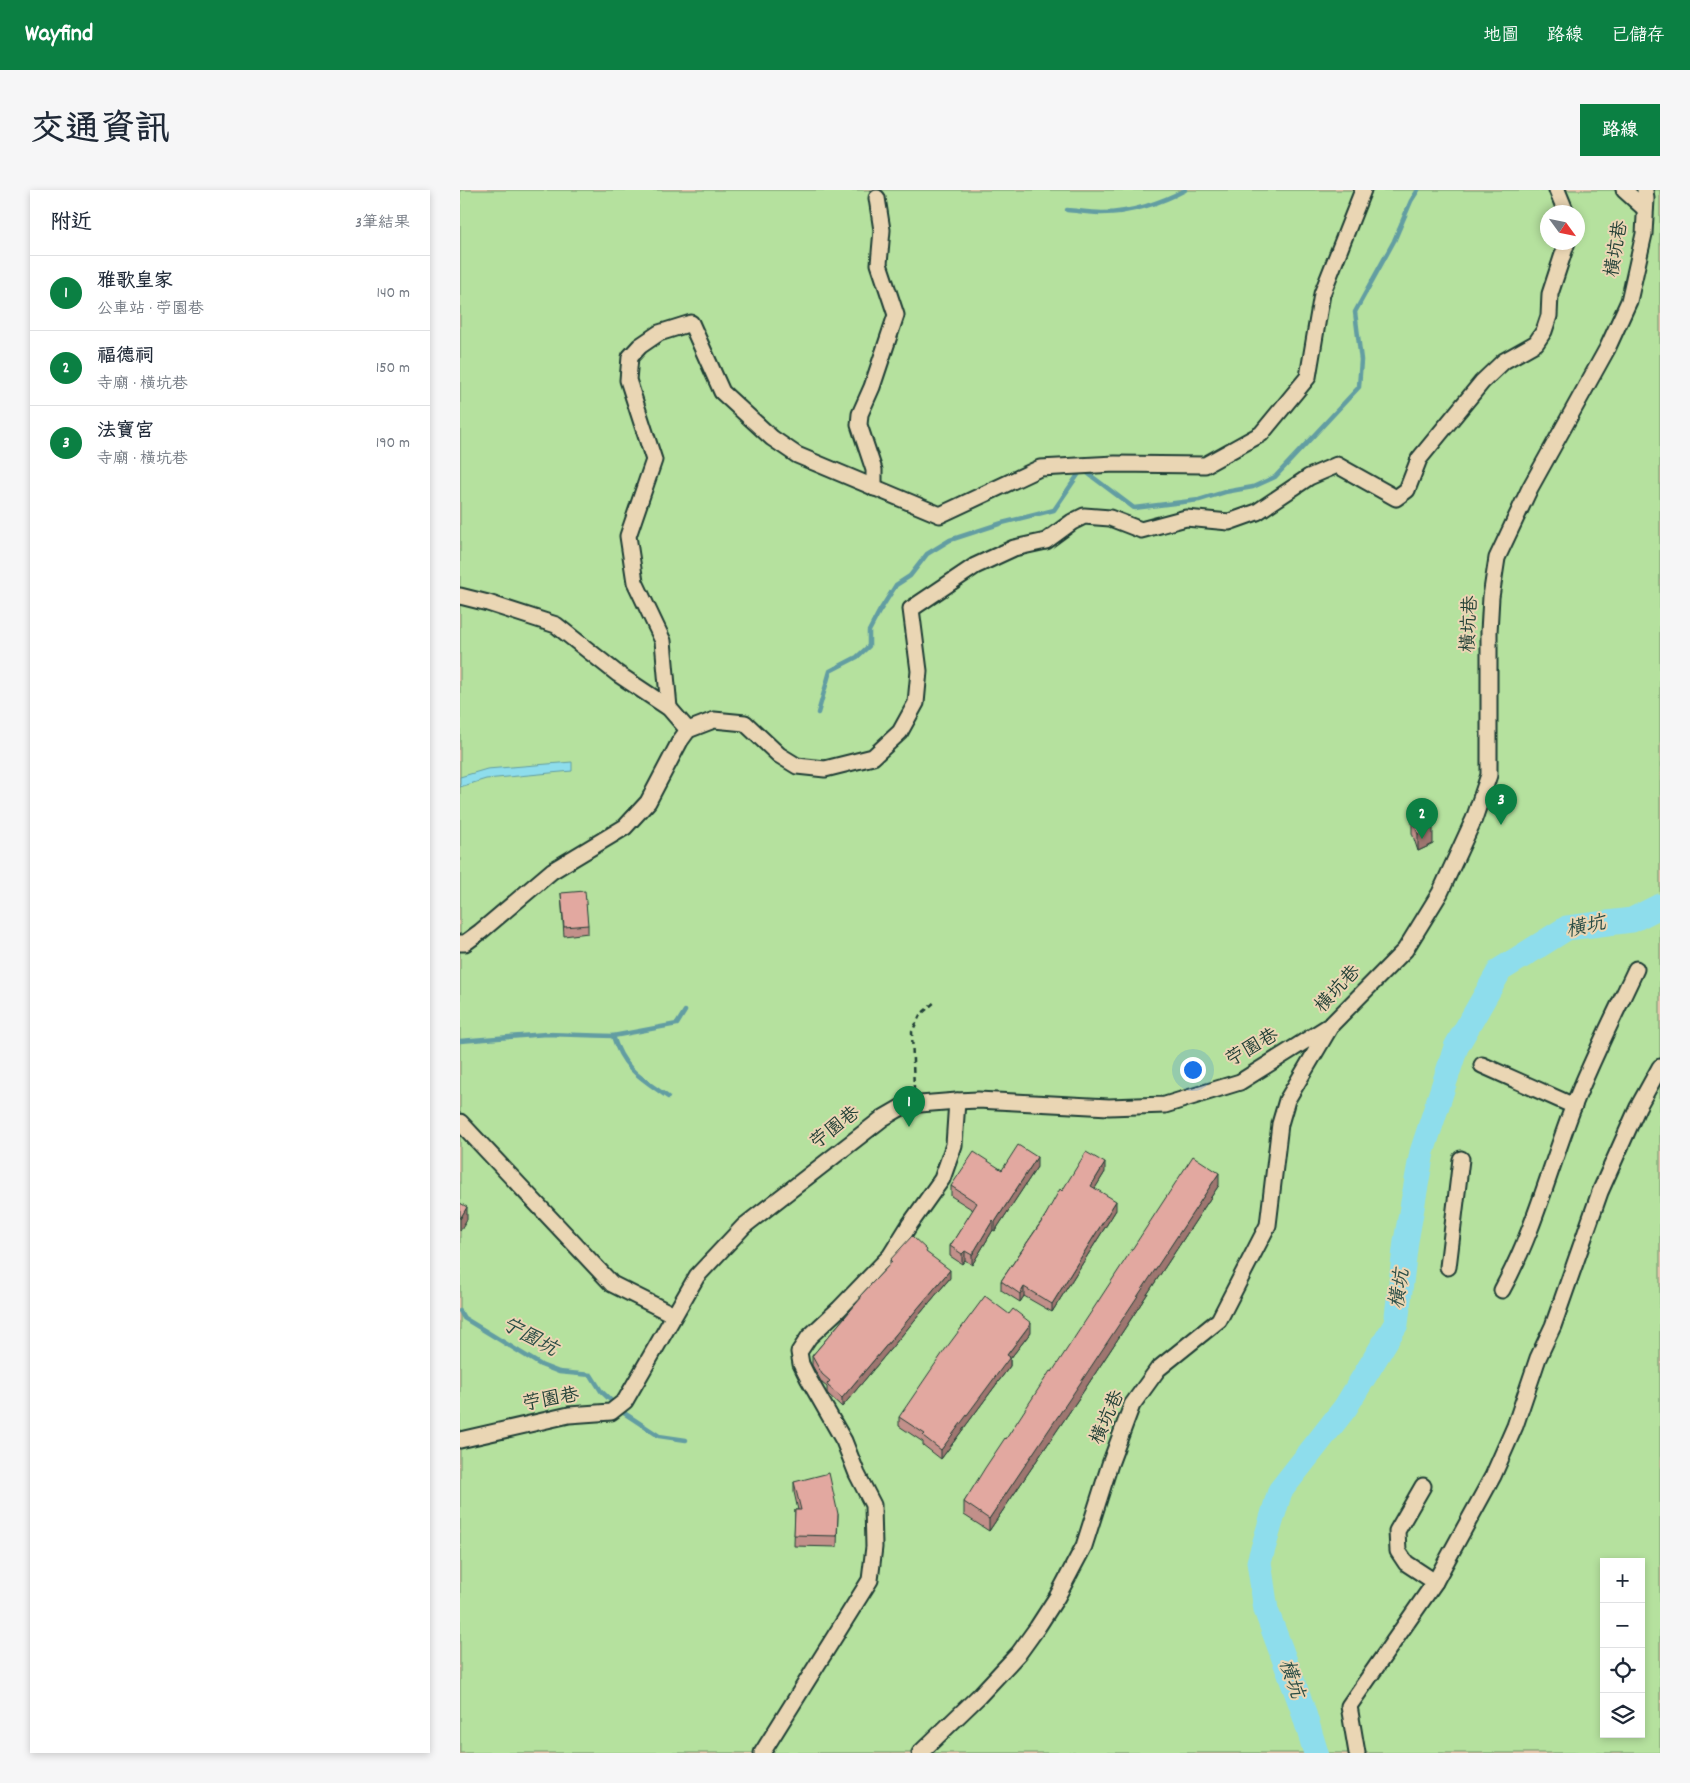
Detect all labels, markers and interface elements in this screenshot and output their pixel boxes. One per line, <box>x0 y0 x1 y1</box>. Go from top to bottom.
text: Wayfind <box>25 18 93 52</box>
text: 地圖 <box>1483 24 1519 49</box>
text: 路線 <box>1547 24 1583 49</box>
text: 已儲存 <box>1611 24 1665 49</box>
button: 路線 <box>1580 104 1660 156</box>
text: 交通資訊 <box>30 107 170 157</box>
north arrow <box>1540 205 1585 250</box>
text: 附近 <box>50 209 92 239</box>
text: 3筆結果 <box>355 212 410 235</box>
street label: 橫坑巷 <box>1600 219 1636 279</box>
text: 雅歌皇家 <box>97 269 173 296</box>
text: 1 <box>64 282 68 305</box>
text: 140 m <box>376 282 410 305</box>
text: 公車站 · 苧園巷 <box>97 298 204 321</box>
text: 福德祠 <box>97 344 154 371</box>
text: 2 <box>63 357 70 380</box>
text: 150 m <box>376 357 410 380</box>
text: 寺廟 · 橫坑巷 <box>97 373 188 396</box>
text: 法寶宮 <box>97 419 154 446</box>
text: 3 <box>62 432 70 455</box>
text: 190 m <box>376 432 410 455</box>
text: 寺廟 · 橫坑巷 <box>97 448 188 471</box>
street label: 橫坑巷 <box>1456 595 1486 653</box>
pin: 3 <box>1485 784 1517 825</box>
pin: 2 <box>1406 798 1438 839</box>
water label: 橫坑 <box>1564 910 1610 946</box>
street label: 橫坑巷 <box>1310 960 1368 1020</box>
street label: 苧園巷 <box>1222 1023 1284 1075</box>
your location <box>1180 1057 1206 1083</box>
pin: 1 <box>893 1086 925 1127</box>
street label: 苧園巷 <box>805 1101 867 1157</box>
water label: 橫坑 <box>1384 1265 1418 1311</box>
water label: 宁園坑 <box>496 1311 564 1366</box>
street label: 苧園巷 <box>521 1383 581 1419</box>
street label: 橫坑巷 <box>1085 1386 1133 1450</box>
map controls <box>1600 1558 1645 1738</box>
button: + <box>1600 1558 1645 1603</box>
button: − <box>1600 1603 1645 1648</box>
button: locate <box>1600 1648 1645 1693</box>
water label: 橫坑 <box>1270 1656 1310 1704</box>
button: layers <box>1600 1693 1645 1738</box>

